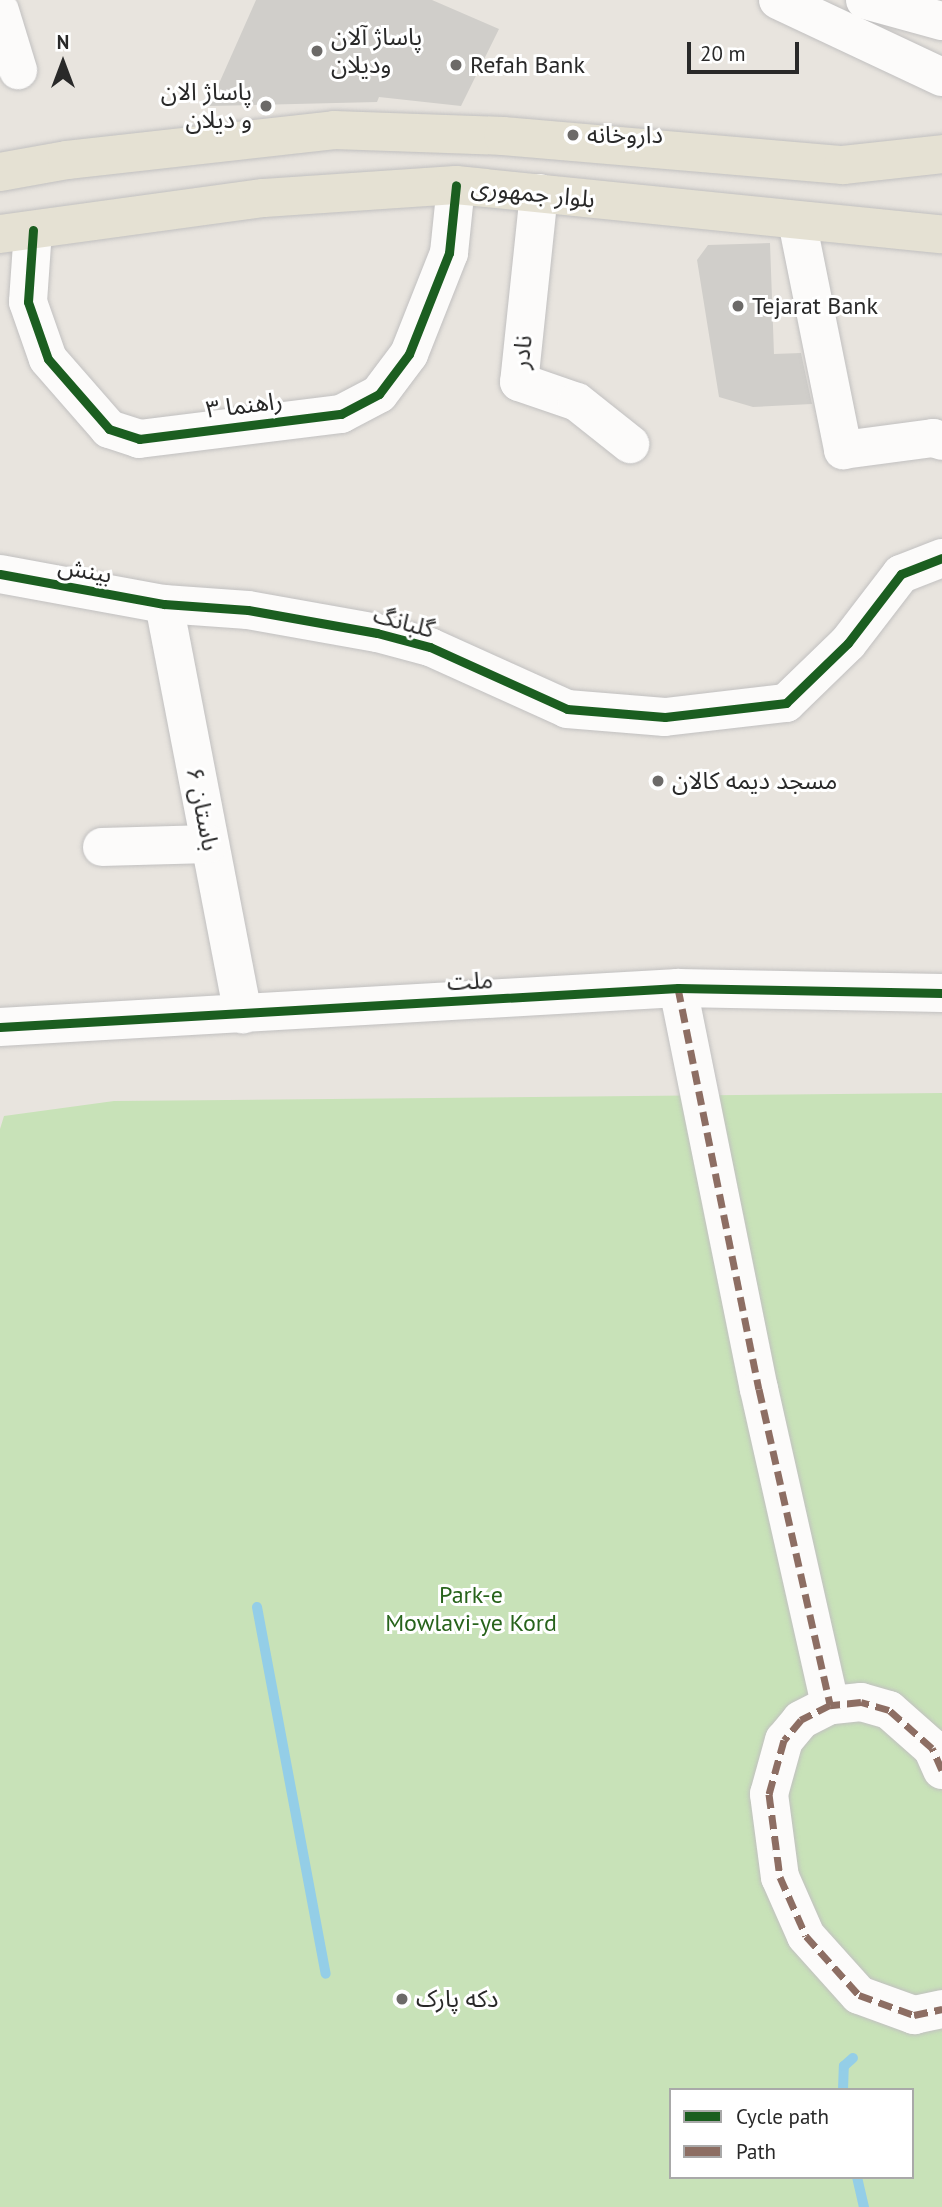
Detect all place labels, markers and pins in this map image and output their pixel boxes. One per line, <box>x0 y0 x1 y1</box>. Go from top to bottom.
place label: پاساژ آلان ودیلان <box>331 23 422 79</box>
marker: پاساژ آلان ودیلان <box>309 43 325 59</box>
place label: Refah Bank <box>470 51 585 79</box>
marker: Refah Bank <box>448 57 464 73</box>
place label: پاساژ الان و دیلان <box>161 78 252 134</box>
marker: پاساژ الان و دیلان <box>258 98 274 114</box>
place label: داروخانه <box>587 121 663 149</box>
marker: داروخانه <box>565 127 581 143</box>
place label: Tejarat Bank <box>752 292 878 320</box>
marker: Tejarat Bank <box>730 298 746 314</box>
place label: مسجد دیمه کالان <box>672 767 837 795</box>
marker: مسجد دیمه کالان <box>650 773 666 789</box>
place label: دکه پارک <box>416 1985 498 2013</box>
marker: دکه پارک <box>394 1991 410 2007</box>

